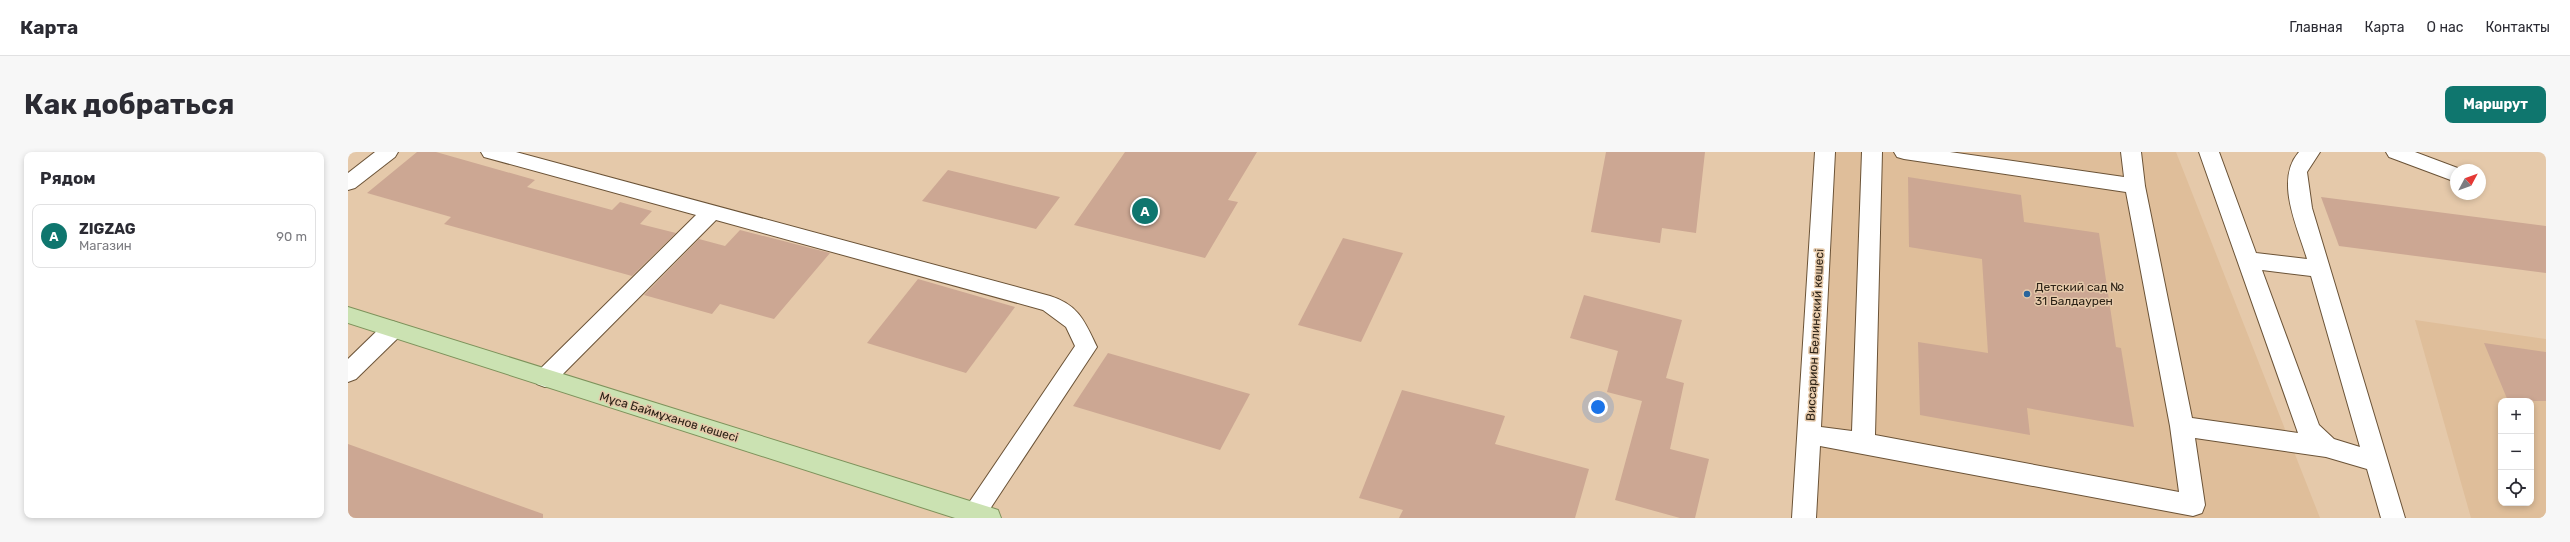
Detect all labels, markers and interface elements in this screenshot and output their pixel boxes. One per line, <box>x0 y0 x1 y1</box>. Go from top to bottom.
text: Карта <box>20 16 78 39</box>
text: Главная <box>2289 19 2343 36</box>
text: Карта <box>2365 19 2405 36</box>
text: О нас <box>2427 19 2463 36</box>
text: Контакты <box>2485 19 2550 36</box>
button: Маршрут <box>2445 86 2546 123</box>
text: Как добраться <box>24 88 234 121</box>
north arrow <box>2450 164 2486 200</box>
text: Рядом <box>40 168 96 188</box>
pin: A <box>1132 196 1158 226</box>
text: ZIGZAG <box>79 220 135 238</box>
text: A <box>49 229 59 244</box>
text: 90 m <box>276 229 307 244</box>
text: Магазин <box>79 238 132 253</box>
street label: Виссарион Белинский көшесі <box>1803 248 1827 421</box>
place label: Детский сад № 31 Балдаурен <box>2035 280 2124 308</box>
marker: Детский сад № 31 Балдаурен <box>2022 289 2032 299</box>
street label: Мұса Баймұханов көшесі <box>598 389 740 445</box>
your location <box>1588 397 1608 417</box>
map controls <box>2498 398 2534 506</box>
button: + <box>2498 398 2534 434</box>
button: − <box>2498 434 2534 470</box>
button: locate <box>2498 470 2534 506</box>

